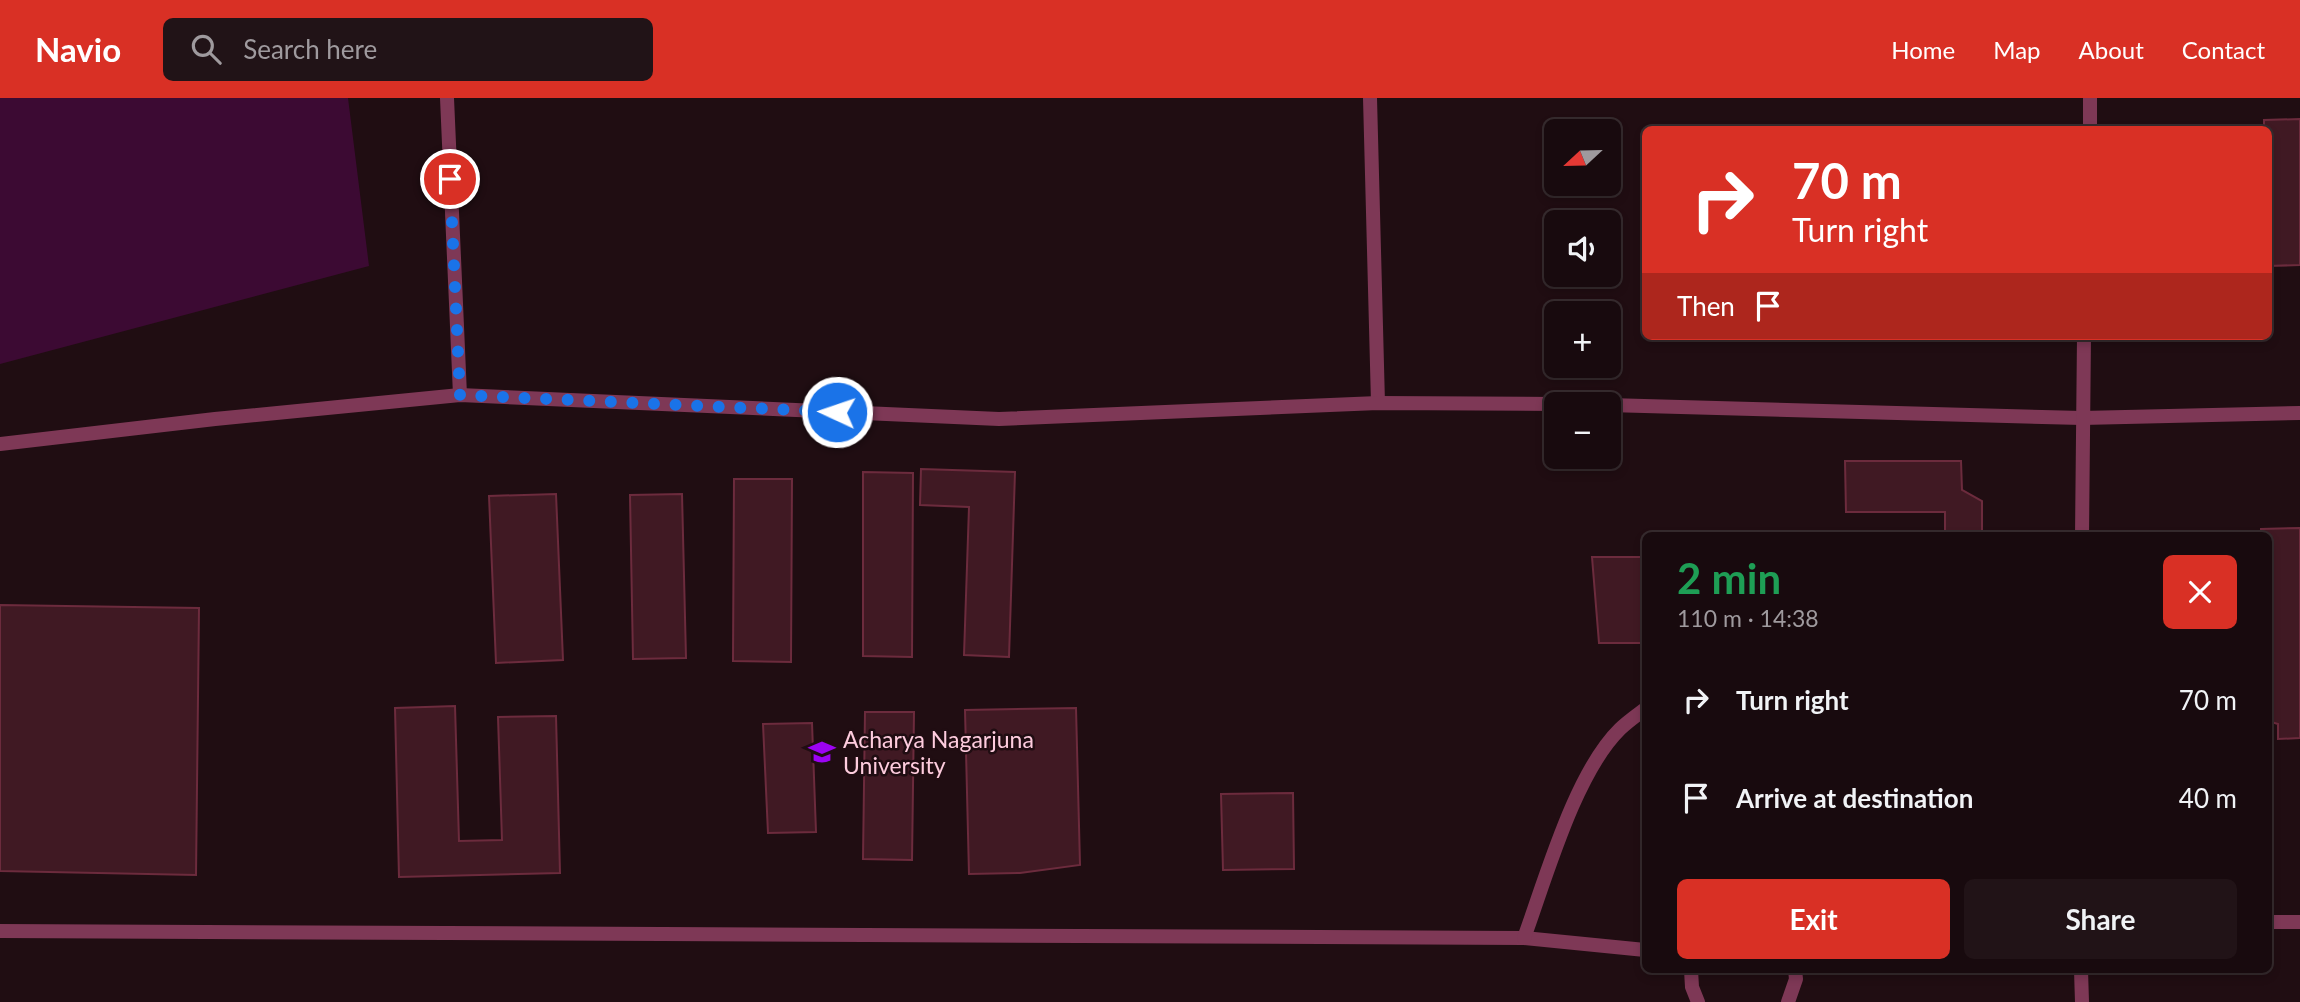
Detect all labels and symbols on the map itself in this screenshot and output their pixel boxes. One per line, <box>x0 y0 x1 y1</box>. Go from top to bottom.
north arrow <box>1544 119 1620 196</box>
pin <box>420 149 480 209</box>
position arrow <box>800 375 874 449</box>
place label: Acharya Nagarjuna University <box>843 725 1034 779</box>
school or university icon: Acharya Nagarjuna University <box>807 737 837 767</box>

